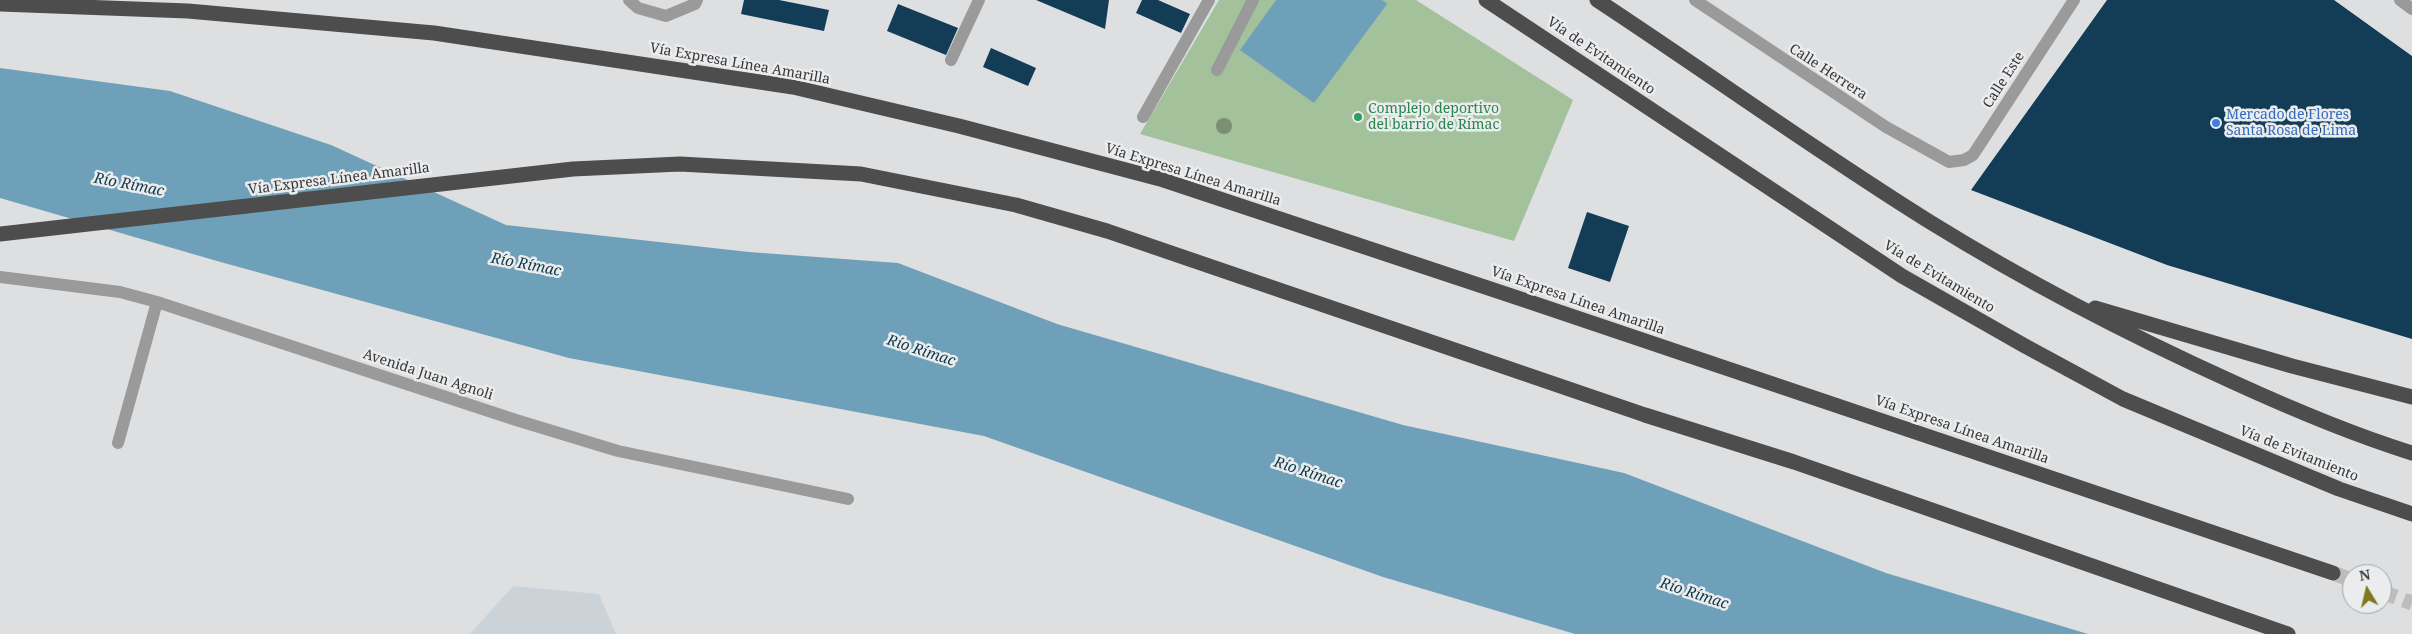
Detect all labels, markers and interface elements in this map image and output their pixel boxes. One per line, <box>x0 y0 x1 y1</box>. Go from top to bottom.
street label: Vía de Evitamiento <box>1544 14 1658 98</box>
street label: Vía Expresa Línea Amarilla <box>649 40 831 88</box>
street label: Calle Herrera <box>1786 41 1870 103</box>
street label: Calle Este <box>1980 49 2028 111</box>
place label: Complejo deportivo del barrio de Rímac <box>1368 101 1499 134</box>
place label: Mercado de Flores Santa Rosa de Lima <box>2226 107 2356 140</box>
marker: Complejo deportivo del barrio de Rímac <box>1352 111 1364 123</box>
marker: Mercado de Flores Santa Rosa de Lima <box>2210 117 2222 129</box>
street label: Vía Expresa Línea Amarilla <box>1103 140 1283 210</box>
street label: Vía Expresa Línea Amarilla <box>247 160 431 198</box>
water label: Río Rímac <box>92 169 166 201</box>
street label: Vía de Evitamiento <box>1880 237 1998 317</box>
water label: Río Rímac <box>489 249 563 281</box>
street label: Vía Expresa Línea Amarilla <box>1489 263 1667 339</box>
water label: Río Rímac <box>884 331 958 371</box>
street label: Avenida Juan Agnoli <box>361 346 495 404</box>
street label: Vía Expresa Línea Amarilla <box>1873 392 2051 468</box>
street label: Vía de Evitamiento <box>2237 423 2361 485</box>
water label: Río Rímac <box>1271 453 1345 493</box>
north arrow <box>2342 564 2392 614</box>
text: N <box>2358 564 2372 585</box>
water label: Río Rímac <box>1657 574 1731 614</box>

